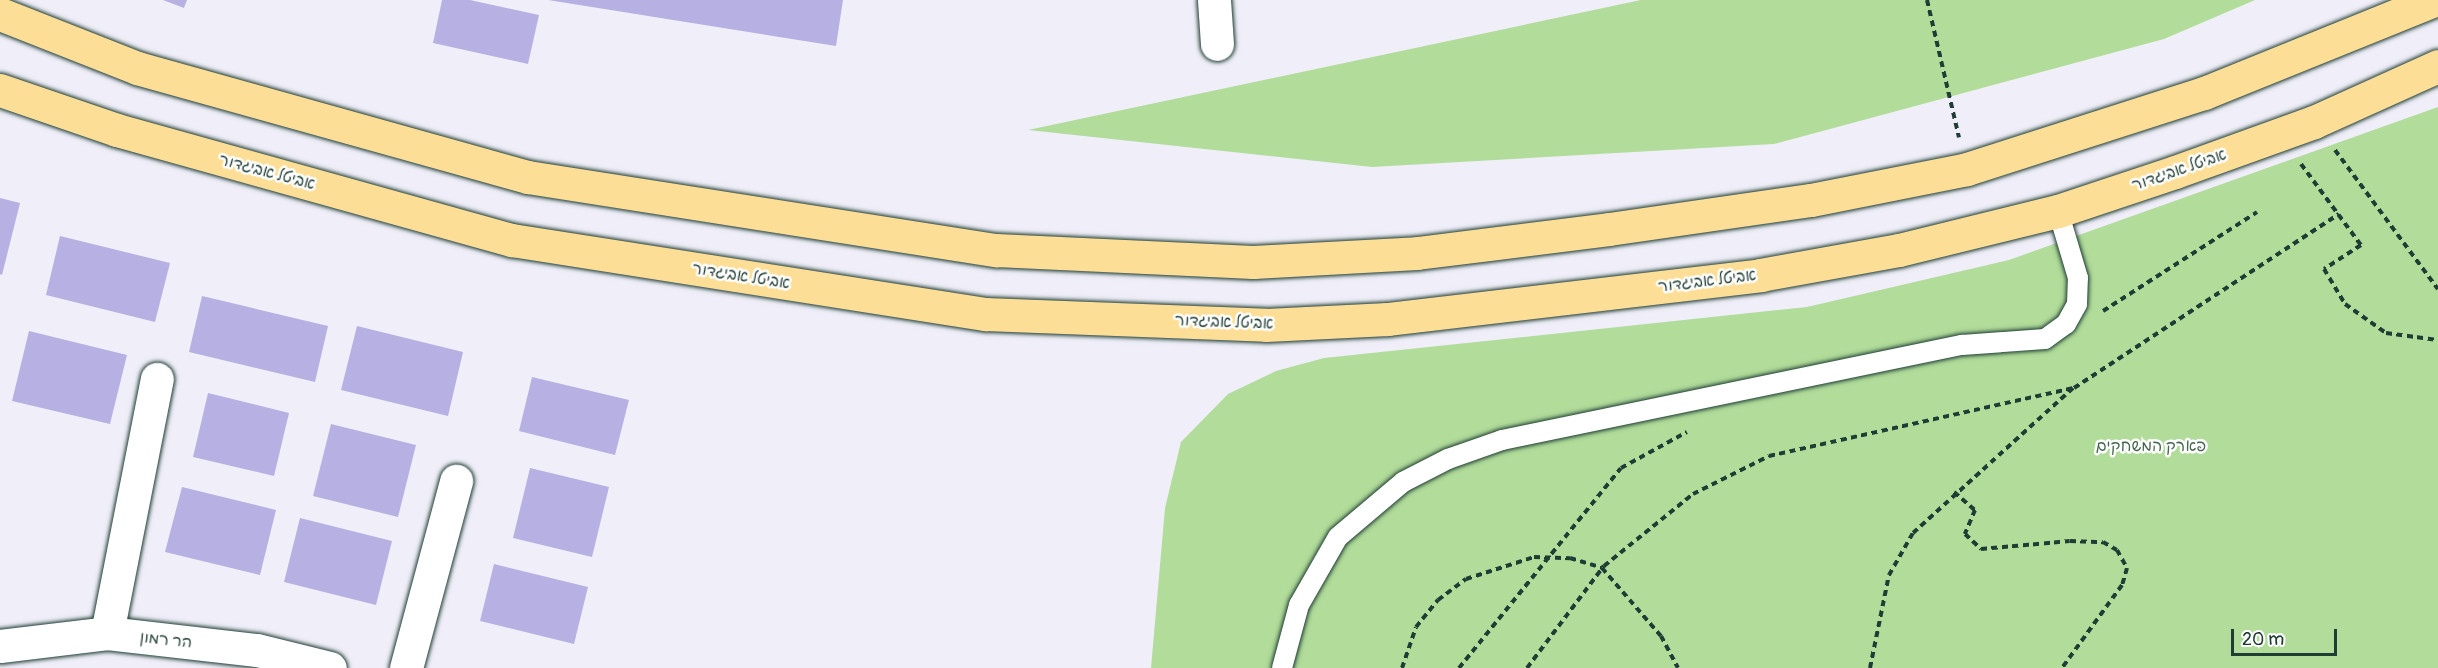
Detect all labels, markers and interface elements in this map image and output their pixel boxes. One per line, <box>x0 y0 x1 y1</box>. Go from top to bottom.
street label: אביטל אביגדור <box>2129 145 2229 195</box>
street label: אביטל אביגדור <box>217 150 317 194</box>
street label: אביטל אביגדור <box>691 259 791 293</box>
street label: אביטל אביגדור <box>1657 265 1757 297</box>
street label: אביטל אביגדור <box>1174 311 1274 333</box>
park label: פארק המשחקים <box>2096 436 2206 456</box>
scale bar <box>2234 617 2340 655</box>
street label: הר רמון <box>139 628 193 652</box>
text: 20 m <box>2242 628 2284 651</box>

